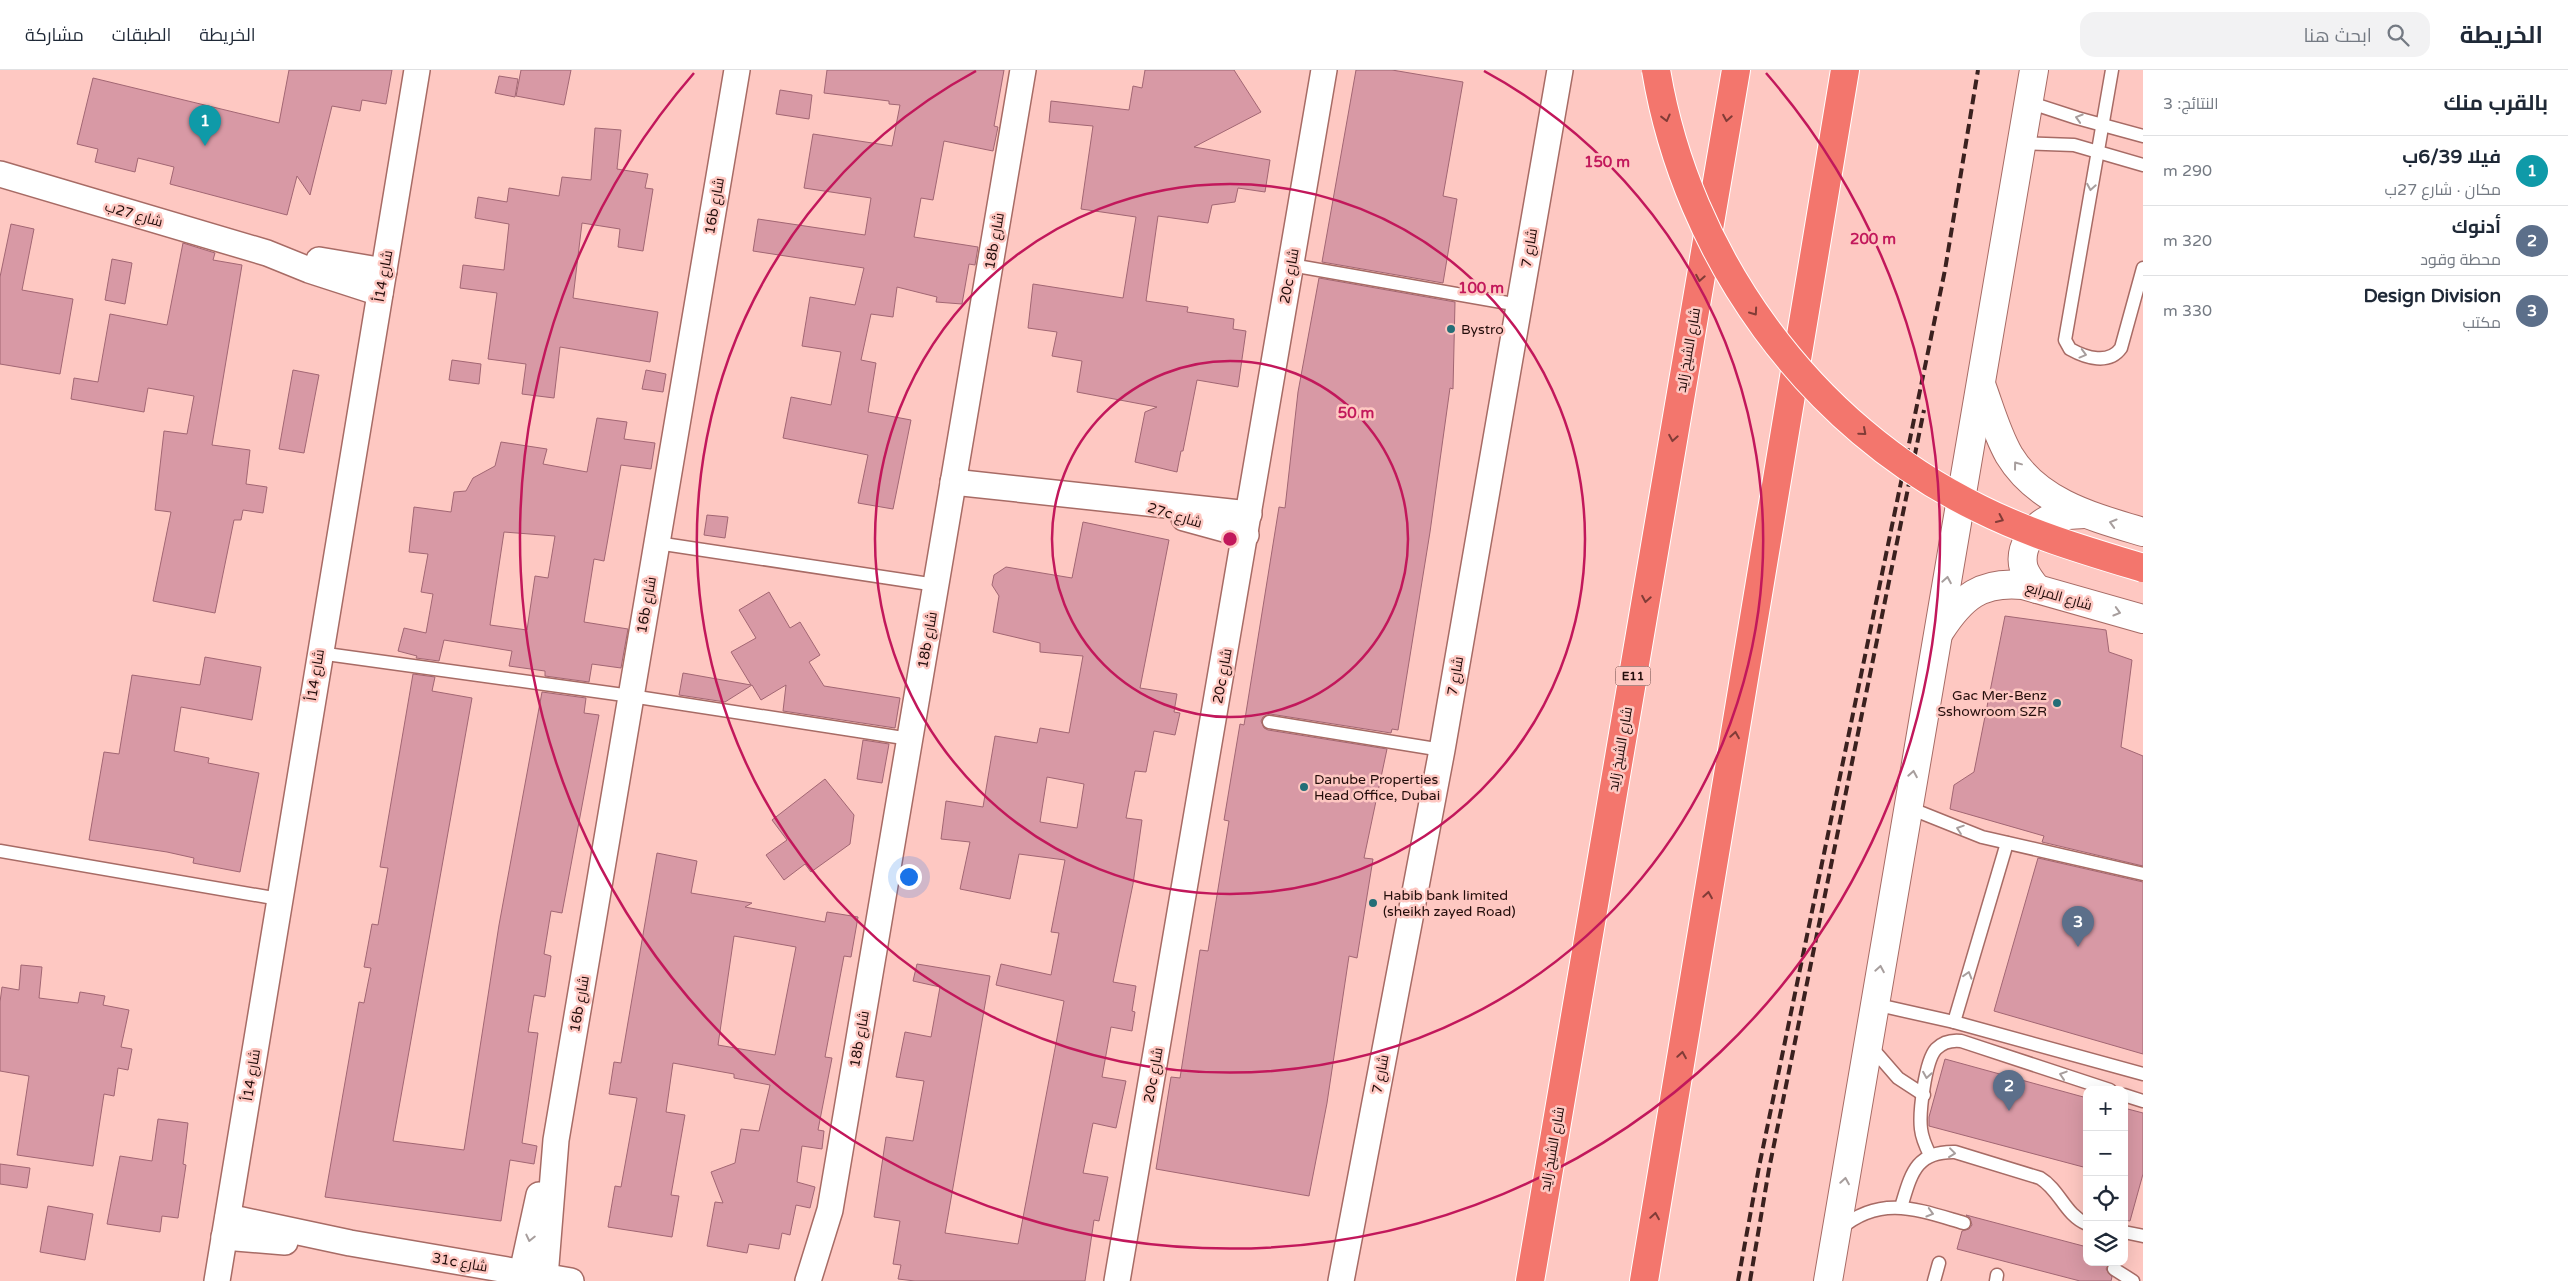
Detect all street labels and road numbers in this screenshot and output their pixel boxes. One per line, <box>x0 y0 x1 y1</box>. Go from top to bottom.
street label: 16b شارع <box>701 176 728 236</box>
street label: شارع 27ب <box>103 198 165 231</box>
street label: 18b شارع <box>981 211 1008 271</box>
street label: شارع 7 <box>1518 227 1541 269</box>
street label: 20c شارع <box>1276 247 1303 305</box>
street label: شارع 14أ <box>370 249 396 303</box>
street label: شارع الشيخ زايد <box>1673 306 1704 394</box>
street label: 27c شارع <box>1146 499 1204 532</box>
street label: 16b شارع <box>633 575 660 635</box>
street label: شارع المرابع <box>2024 579 2094 614</box>
street label: 18b شارع <box>914 610 941 670</box>
street label: 20c شارع <box>1209 647 1236 705</box>
street label: شارع 14أ <box>302 648 328 702</box>
street label: شارع 7 <box>1444 655 1467 697</box>
road number: E11 <box>1616 666 1650 686</box>
street label: شارع الشيخ زايد <box>1605 705 1636 793</box>
street label: 16b شارع <box>566 974 593 1034</box>
street label: 18b شارع <box>846 1009 873 1069</box>
street label: 20c شارع <box>1140 1046 1167 1104</box>
street label: شارع 14أ <box>238 1048 264 1102</box>
street label: شارع 7 <box>1368 1053 1393 1095</box>
street label: شارع الشيخ زايد <box>1537 1105 1568 1193</box>
street label: 31c شارع <box>431 1249 489 1276</box>

